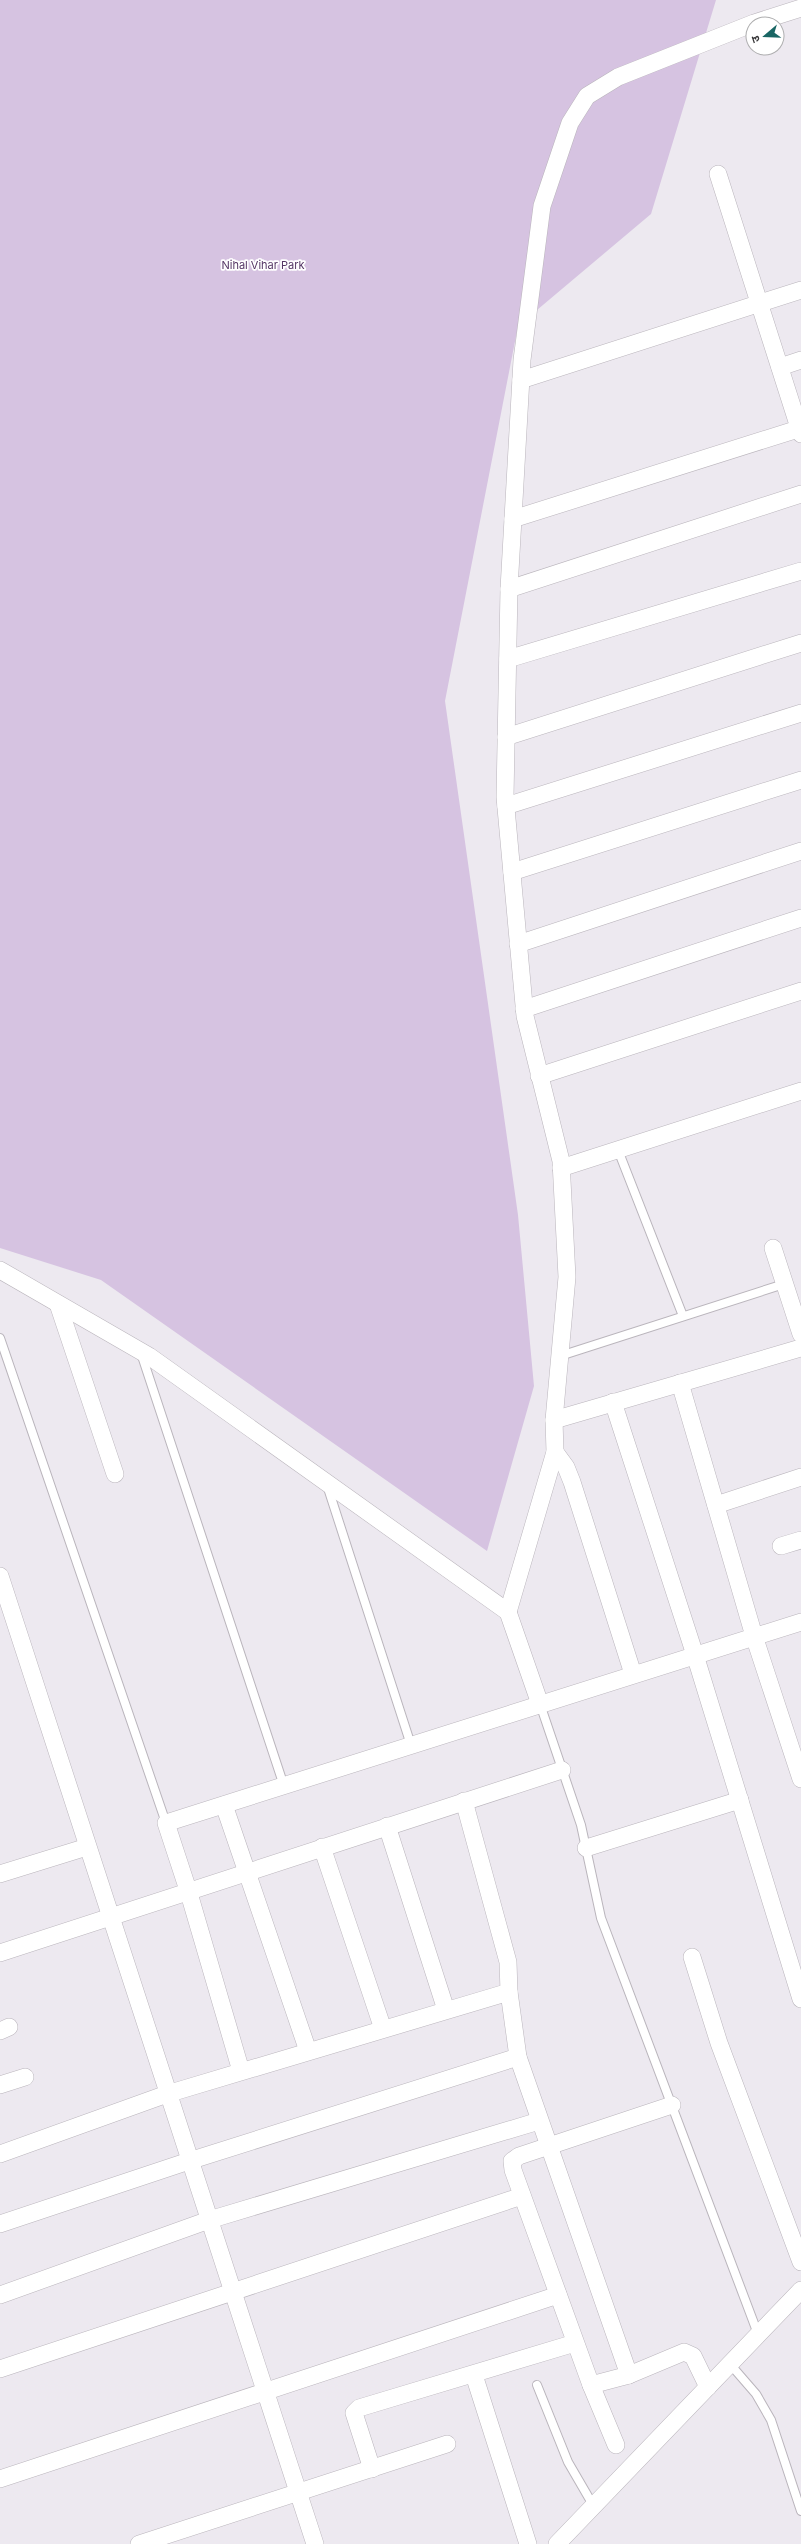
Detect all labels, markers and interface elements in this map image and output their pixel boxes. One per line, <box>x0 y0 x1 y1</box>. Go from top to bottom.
north arrow <box>745 16 785 56</box>
text: उ <box>748 33 763 45</box>
park label: Nihal Vihar Park <box>221 258 305 272</box>

